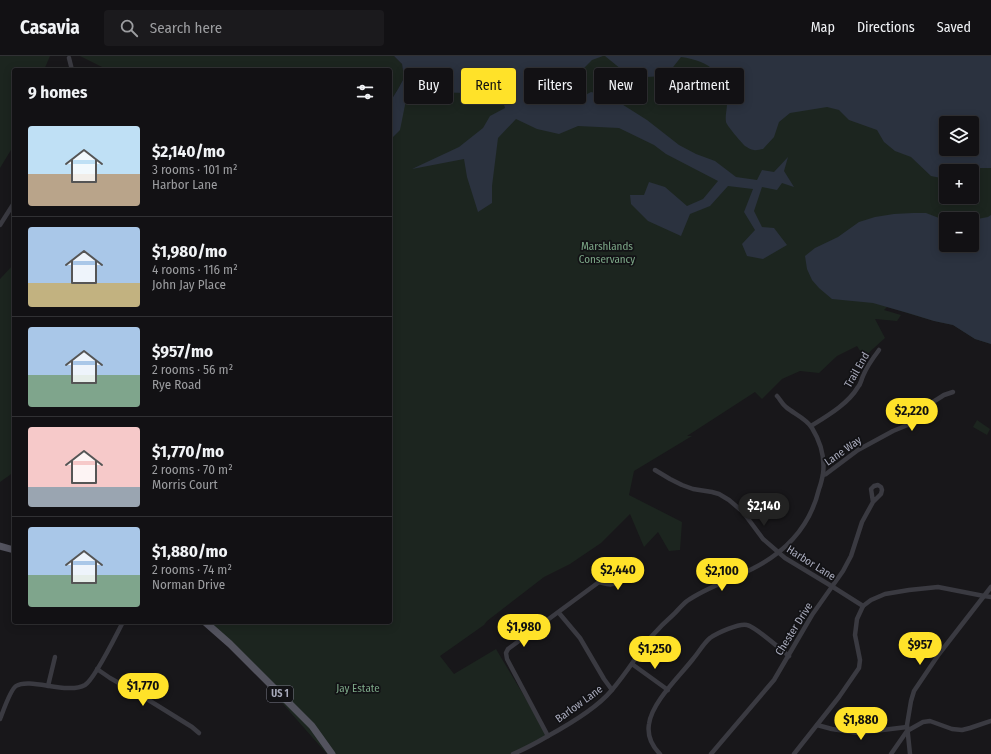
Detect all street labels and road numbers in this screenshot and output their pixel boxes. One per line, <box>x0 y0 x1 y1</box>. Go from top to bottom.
street label: Trail End <box>842 350 872 390</box>
street label: Lane Way <box>822 434 864 468</box>
street label: Harbor Lane <box>784 543 838 583</box>
street label: Chester Drive <box>773 600 815 658</box>
street label: Barlow Lane <box>553 683 605 725</box>
road number: US 1 <box>267 686 293 702</box>

